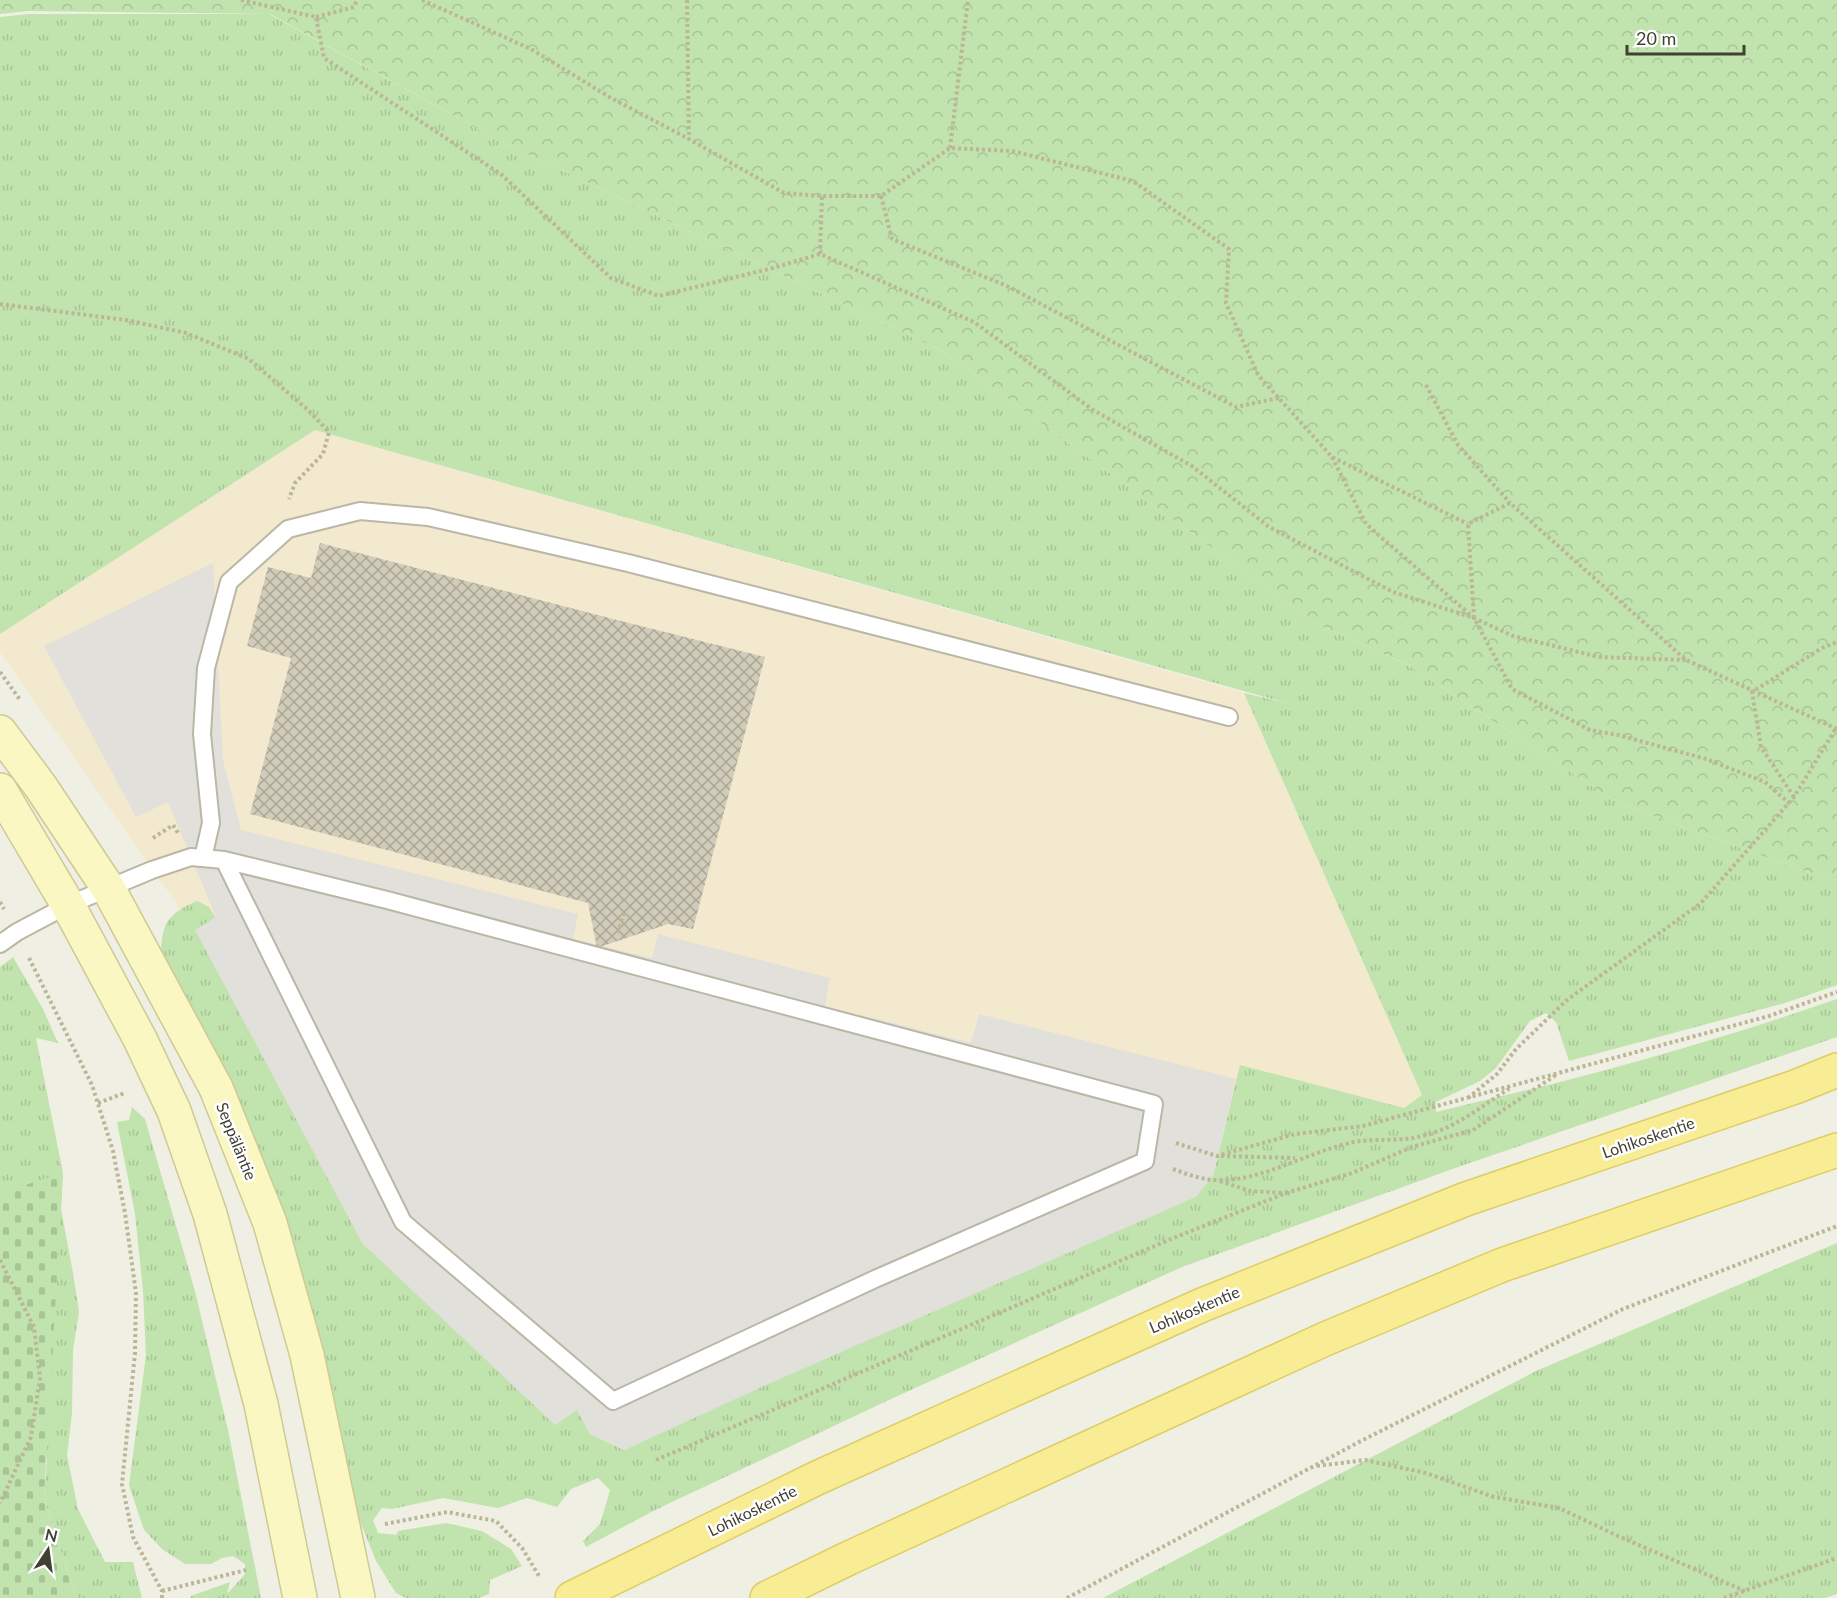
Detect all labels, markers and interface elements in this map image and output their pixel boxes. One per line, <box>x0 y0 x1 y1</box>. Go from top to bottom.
scale bar <box>1627 18 1744 56</box>
text: 20 m <box>1636 27 1676 49</box>
street label: Seppäläntie <box>213 1100 261 1182</box>
street label: Lohikoskentie <box>1599 1112 1697 1162</box>
street label: Lohikoskentie <box>1146 1281 1242 1337</box>
street label: Lohikoskentie <box>705 1480 799 1540</box>
north arrow <box>18 1520 78 1580</box>
text: N <box>43 1524 60 1546</box>

